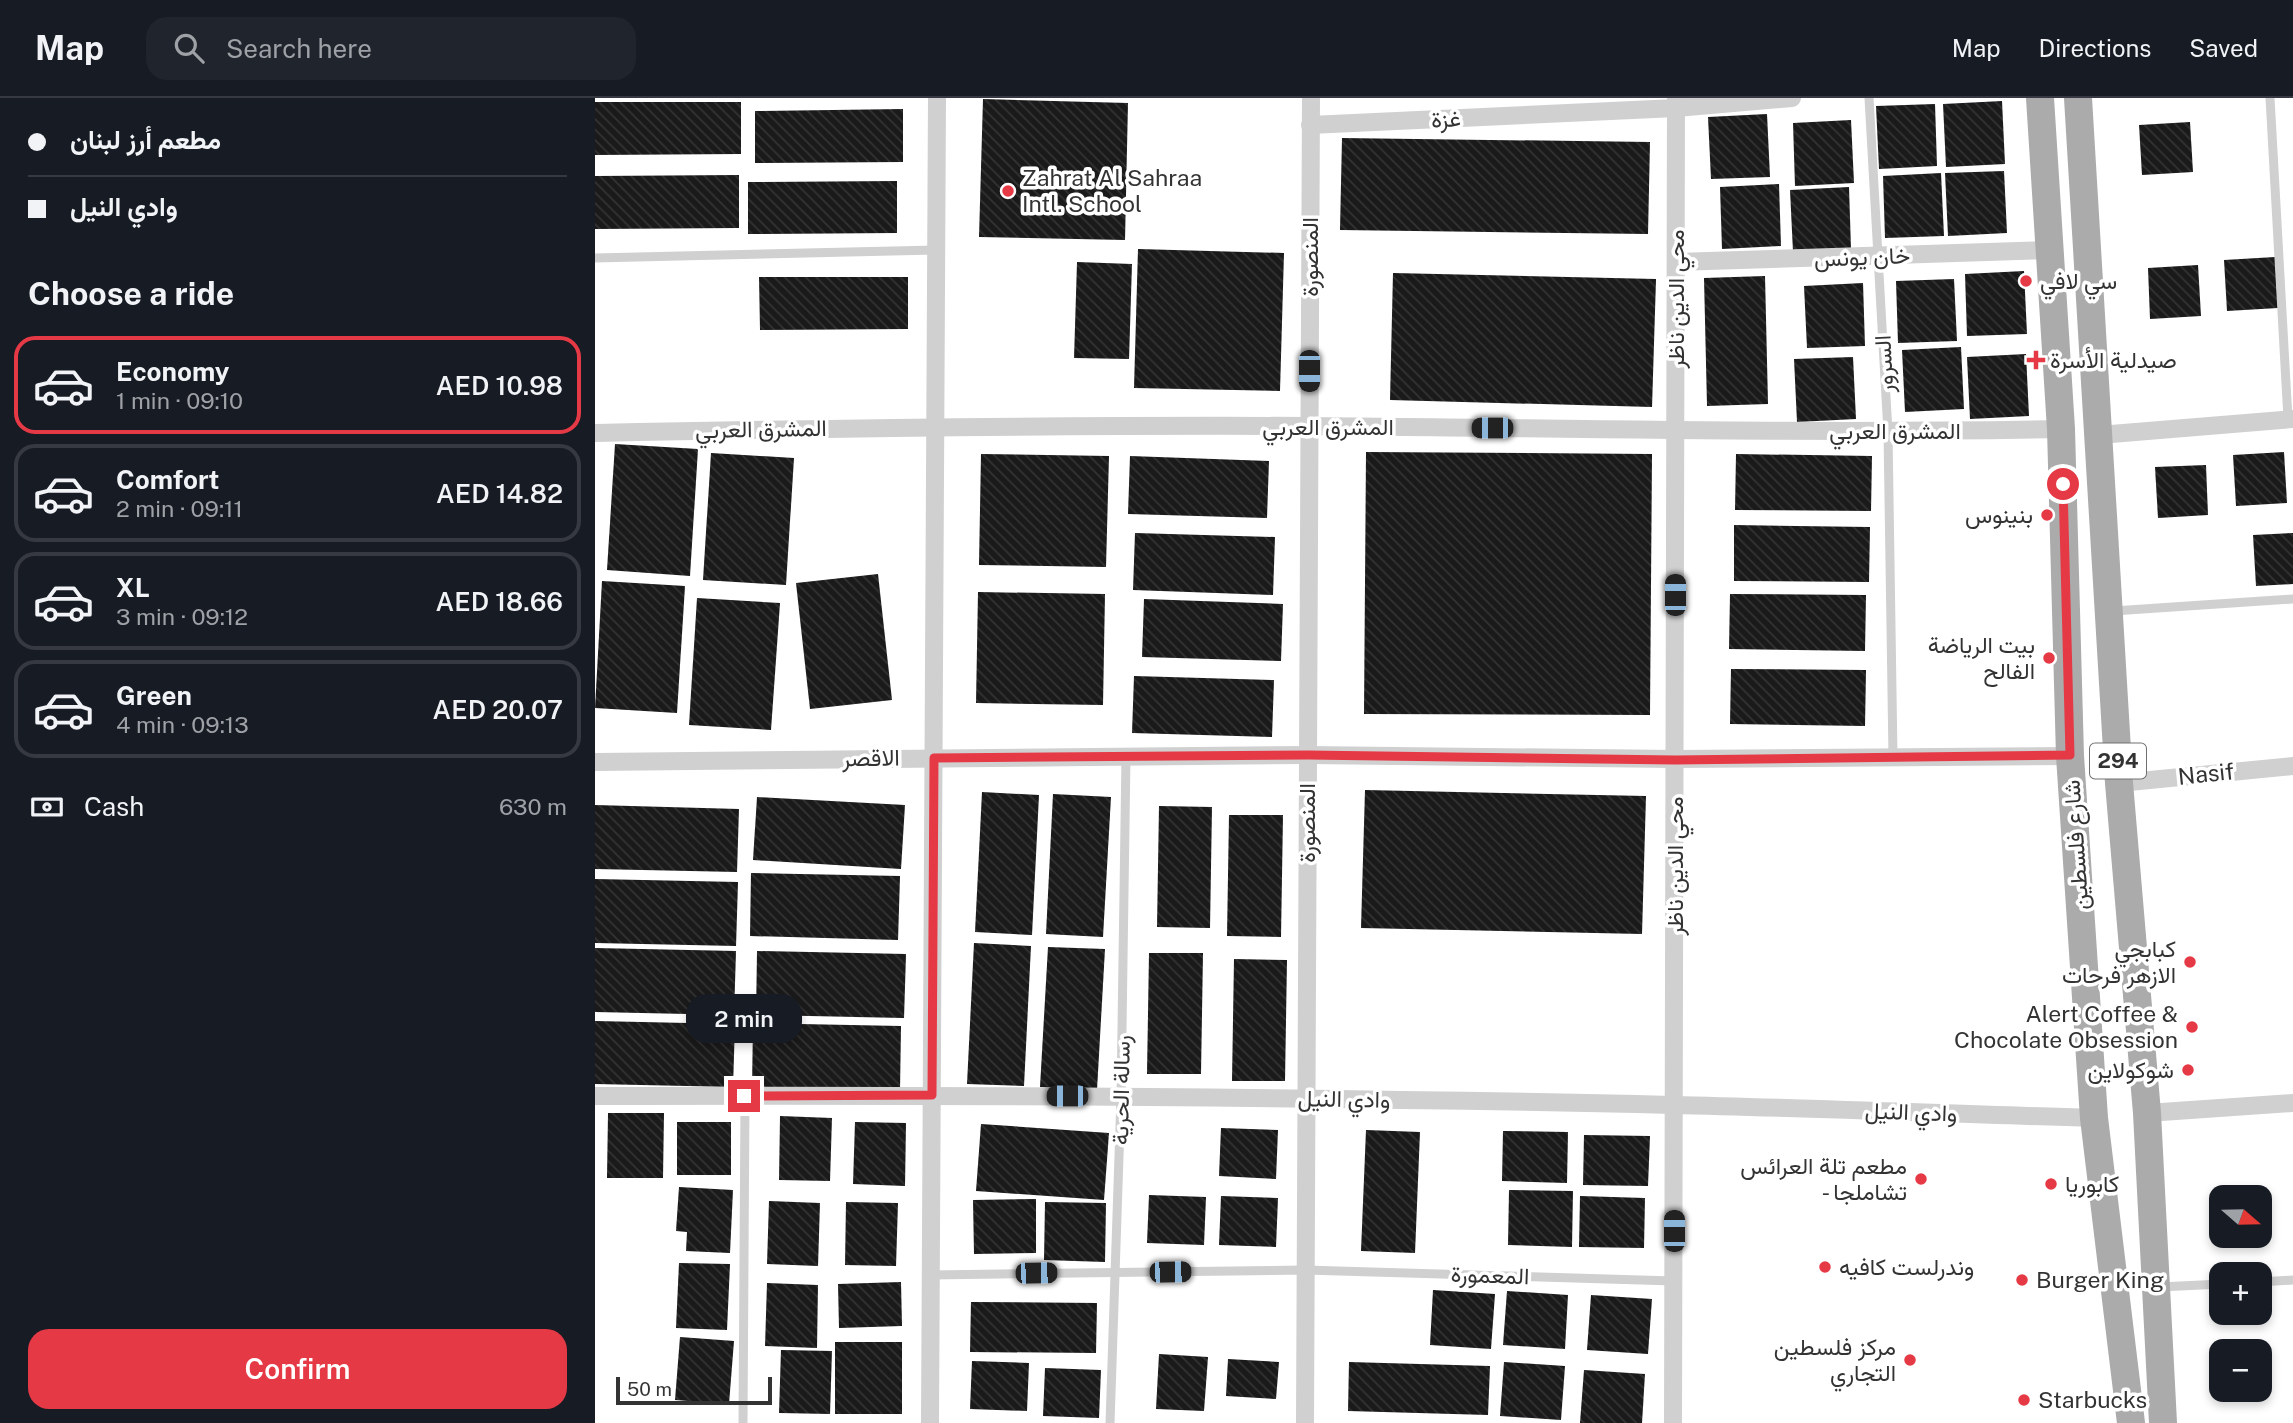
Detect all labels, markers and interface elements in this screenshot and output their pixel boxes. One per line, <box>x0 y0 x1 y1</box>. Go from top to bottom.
search box <box>146 17 636 80</box>
text: Map <box>35 29 104 67</box>
icon: search <box>170 29 208 67</box>
text: Search here <box>226 33 372 64</box>
text: Map <box>1952 34 2001 62</box>
text: Directions <box>2039 34 2151 62</box>
text: Saved <box>2189 34 2258 62</box>
street label: غزة <box>1430 104 1462 135</box>
text: مطعم أرز لبنان <box>70 124 221 155</box>
place label: Zahrat Al Sahraa Intl. School <box>1022 164 1202 217</box>
marker: Zahrat Al Sahraa Intl. School <box>1000 183 1016 199</box>
text: وادي النيل <box>70 191 178 222</box>
street label: المنصورة <box>1296 217 1325 297</box>
street label: محي الدين ناظر <box>1662 229 1695 370</box>
street label: خان يونس <box>1813 241 1911 274</box>
place label: سي لافي <box>2040 267 2117 300</box>
marker: سي لافي <box>2018 273 2034 289</box>
text: Choose a ride <box>28 275 234 312</box>
street label: السرور <box>1869 334 1901 395</box>
place label: صيدلية الأسرة <box>2050 346 2177 375</box>
car <box>1299 350 1320 392</box>
marker: صيدلية الأسرة <box>2028 352 2044 368</box>
icon: car <box>32 354 95 417</box>
text: Economy <box>116 356 229 387</box>
text: AED 10.98 <box>436 370 563 401</box>
text: 1 min · 09:10 <box>116 387 243 414</box>
street label: المشرق العربي <box>1262 413 1394 446</box>
street label: المشرق العربي <box>695 414 827 449</box>
street label: المشرق العربي <box>1829 417 1961 450</box>
car <box>1472 418 1514 439</box>
icon: car <box>32 462 95 525</box>
text: Comfort <box>116 464 219 495</box>
route start <box>2047 468 2079 500</box>
text: AED 14.82 <box>436 478 563 509</box>
text: 2 min · 09:11 <box>116 495 243 522</box>
place label: بنينوس <box>1965 501 2033 530</box>
marker: بنينوس <box>2039 507 2055 523</box>
icon: car <box>32 570 95 633</box>
text: XL <box>116 572 150 603</box>
car <box>1665 574 1686 616</box>
text: AED 18.66 <box>436 586 563 617</box>
text: 3 min · 09:12 <box>116 603 248 630</box>
place label: بيت الرياضة الفالح <box>1928 631 2035 687</box>
marker: بيت الرياضة الفالح <box>2041 650 2057 666</box>
icon: car <box>32 678 95 741</box>
text: Green <box>116 680 192 711</box>
text: AED 20.07 <box>433 694 563 725</box>
text: 4 min · 09:13 <box>116 711 249 738</box>
street label: الاقصر <box>841 743 900 774</box>
road number: 294 <box>2090 744 2146 778</box>
street label: Nasif <box>2177 757 2235 790</box>
street label: شارع فلسطين <box>2057 779 2097 911</box>
street label: المنصورة <box>1293 783 1322 863</box>
icon: cash <box>28 788 66 826</box>
text: Cash <box>84 791 144 822</box>
text: 630 m <box>499 793 567 820</box>
street label: محي الدين ناظر <box>1661 796 1694 937</box>
place label: كبابجي الازهر فرحات <box>2062 935 2176 990</box>
marker: كبابجي الازهر فرحات <box>2182 954 2198 970</box>
callout: 2 min <box>686 995 802 1044</box>
place label: Alert Coffee & Chocolate Obsession <box>1954 1000 2178 1053</box>
text: 2 min <box>714 1005 774 1032</box>
marker: Alert Coffee & Chocolate Obsession <box>2184 1019 2200 1035</box>
street label: رسالة الحرية <box>1106 1035 1137 1145</box>
place label: شوكولاين <box>2088 1056 2174 1085</box>
marker: شوكولاين <box>2180 1062 2196 1078</box>
route end <box>728 1080 760 1112</box>
street label: وادي النيل <box>1297 1084 1391 1119</box>
car <box>1047 1086 1089 1107</box>
street label: وادي النيل <box>1864 1096 1958 1133</box>
place label: مطعم تلة العرائس - تشاملجا <box>1740 1152 1907 1205</box>
place label: كابوريا <box>2065 1170 2119 1199</box>
marker: مطعم تلة العرائس - تشاملجا <box>1913 1171 1929 1187</box>
marker: كابوريا <box>2043 1176 2059 1192</box>
north arrow <box>2209 1185 2271 1248</box>
map controls <box>2209 1185 2272 1402</box>
car <box>1664 1210 1685 1252</box>
place label: وندرلست كافيه <box>1839 1253 1974 1282</box>
marker: وندرلست كافيه <box>1817 1259 1833 1275</box>
street label: المعمورة <box>1450 1260 1530 1291</box>
car <box>1149 1261 1192 1283</box>
car <box>1015 1262 1058 1284</box>
button: + <box>2209 1262 2272 1325</box>
place label: Burger King <box>2036 1266 2164 1293</box>
marker: Burger King <box>2014 1272 2030 1288</box>
button: Confirm <box>28 1329 567 1409</box>
place label: مركز فلسطين التجاري <box>1774 1333 1896 1392</box>
button: − <box>2209 1339 2272 1402</box>
marker: مركز فلسطين التجاري <box>1902 1352 1918 1368</box>
scale bar <box>616 1374 772 1406</box>
text: 50 m <box>627 1378 672 1400</box>
place label: Starbucks <box>2038 1386 2147 1413</box>
marker: Starbucks <box>2016 1392 2032 1408</box>

